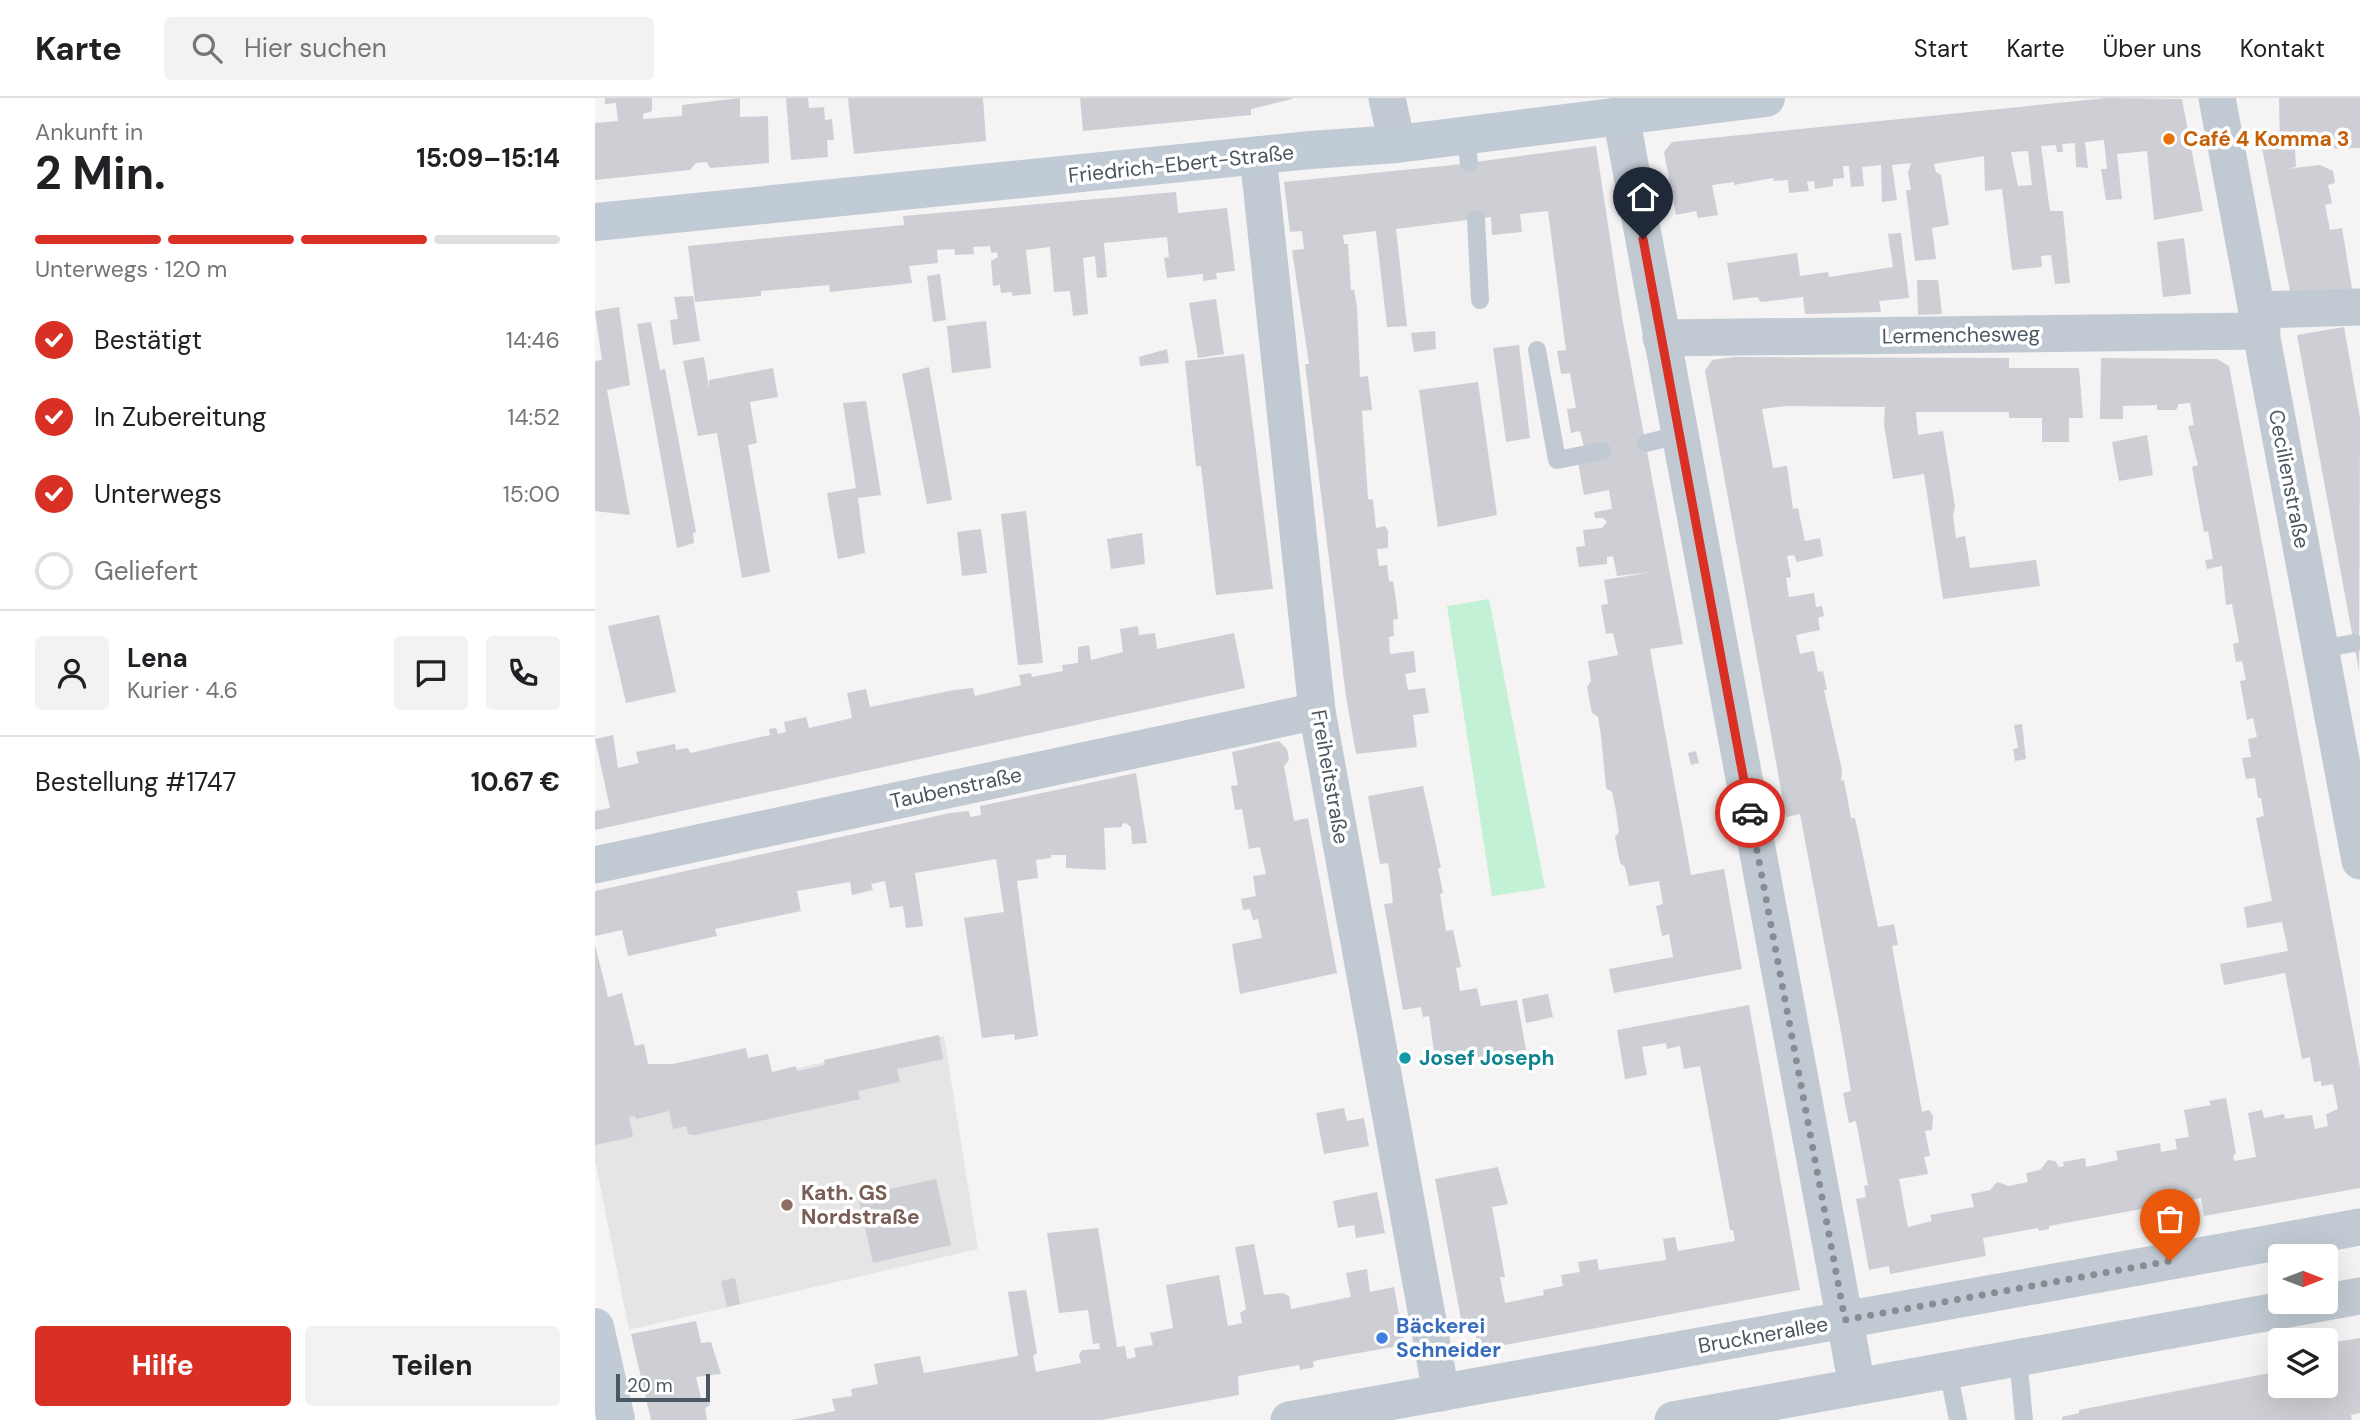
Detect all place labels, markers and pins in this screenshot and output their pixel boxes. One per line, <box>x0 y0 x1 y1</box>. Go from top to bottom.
place label: Café 4 Komma 3 <box>2183 125 2349 153</box>
marker: Café 4 Komma 3 <box>2161 131 2177 147</box>
pin <box>1613 167 1673 239</box>
place label: Josef Joseph <box>1419 1044 1554 1072</box>
marker: Josef Joseph <box>1397 1050 1413 1066</box>
place label: Kath. GS Nordstraße <box>801 1179 920 1231</box>
pin <box>2140 1189 2200 1261</box>
marker: Kath. GS Nordstraße <box>779 1197 795 1213</box>
place label: Bäckerei Schneider <box>1396 1312 1501 1364</box>
marker: Bäckerei Schneider <box>1374 1330 1390 1346</box>

